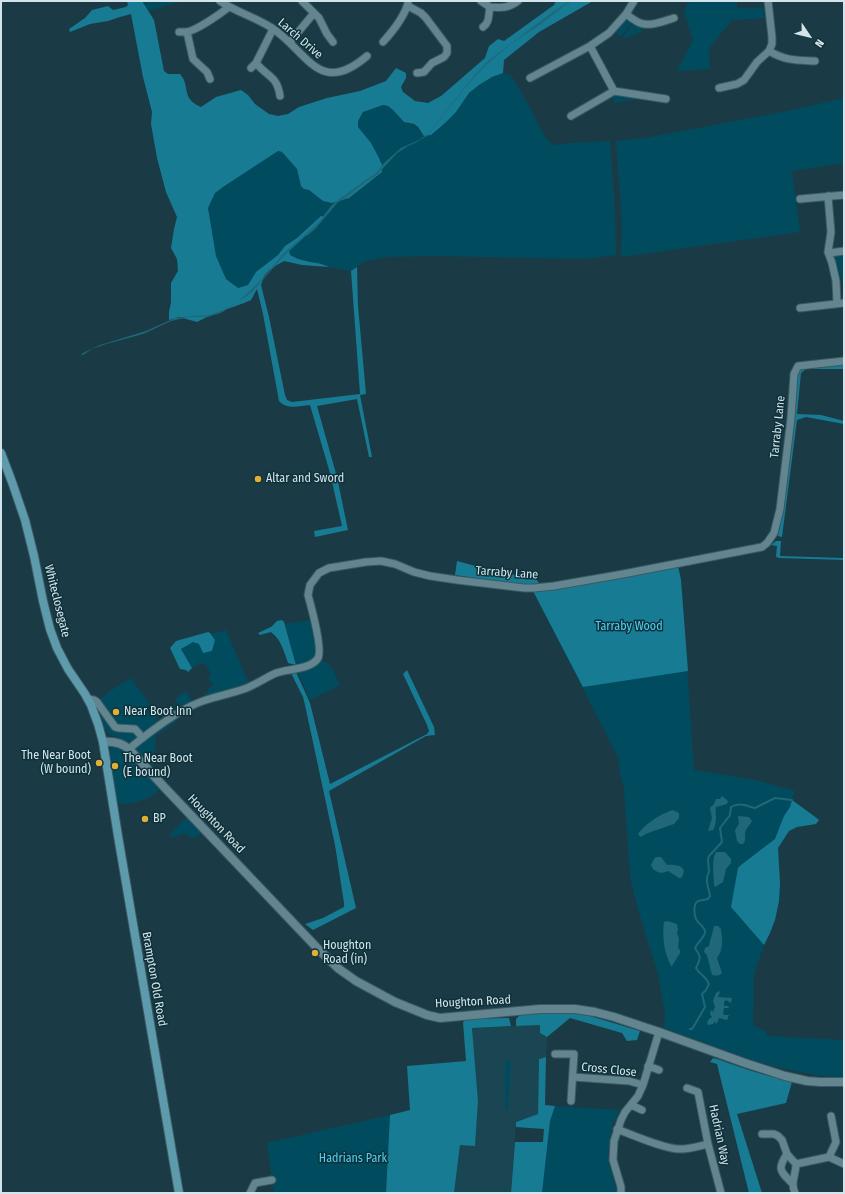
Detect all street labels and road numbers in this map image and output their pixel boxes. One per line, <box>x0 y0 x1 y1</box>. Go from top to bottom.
street label: Larch Drive <box>275 16 325 62</box>
street label: Tarraby Lane <box>768 395 788 459</box>
street label: Whiteclosegate <box>41 563 73 639</box>
street label: Tarraby Lane <box>475 564 539 582</box>
street label: Houghton Road <box>184 792 248 856</box>
street label: Brampton Old Road <box>139 931 169 1027</box>
street label: Houghton Road <box>435 993 511 1011</box>
street label: Cross Close <box>581 1060 637 1080</box>
street label: Hadrian Way <box>706 1103 732 1167</box>

